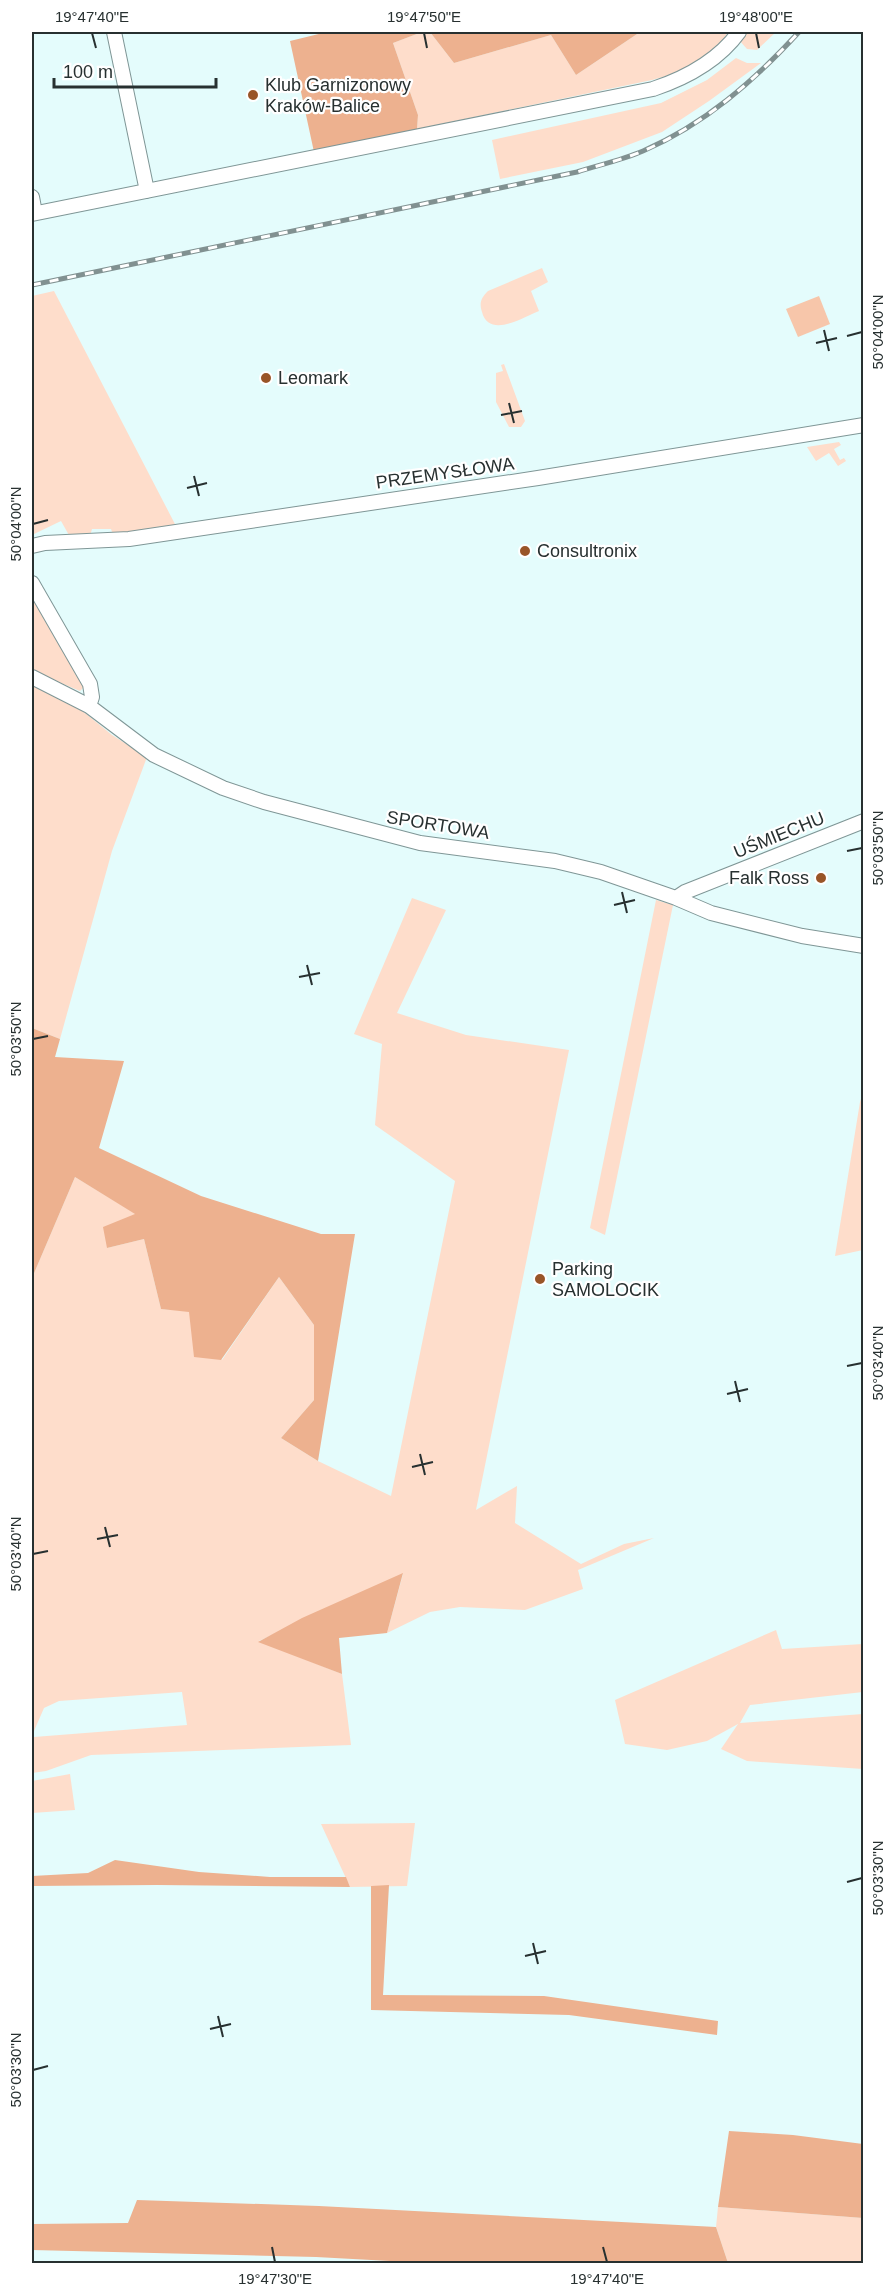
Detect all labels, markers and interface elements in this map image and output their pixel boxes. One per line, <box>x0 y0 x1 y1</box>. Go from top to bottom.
text: 19°47'40"E <box>55 8 129 25</box>
text: 19°47'50"E <box>387 8 461 25</box>
text: 19°48'00"E <box>719 8 793 25</box>
scale bar <box>54 51 216 89</box>
text: 100 m <box>63 62 113 82</box>
place label: Klub Garnizonowy Kraków-Balice <box>265 75 411 116</box>
marker: Klub Garnizonowy Kraków-Balice <box>246 88 260 102</box>
text: 50°04'00"N <box>869 294 886 370</box>
place label: Leomark <box>278 368 349 388</box>
marker: Leomark <box>259 371 273 385</box>
street label: PRZEMYSŁOWA <box>375 453 515 493</box>
text: 50°04'00"N <box>7 486 24 562</box>
place label: Consultronix <box>537 541 637 561</box>
marker: Consultronix <box>518 544 532 558</box>
street label: SPORTOWA <box>385 807 491 843</box>
street label: UŚMIECHU <box>730 807 827 862</box>
text: 50°03'50"N <box>869 810 886 886</box>
place label: Falk Ross <box>729 868 809 888</box>
marker: Falk Ross <box>814 871 828 885</box>
text: 50°03'50"N <box>7 1001 24 1077</box>
place label: Parking SAMOLOCIK <box>552 1259 659 1300</box>
marker: Parking SAMOLOCIK <box>533 1272 547 1286</box>
text: 50°03'40"N <box>869 1325 886 1401</box>
text: 50°03'40"N <box>7 1516 24 1592</box>
text: 50°03'30"N <box>869 1840 886 1916</box>
text: 50°03'30"N <box>7 2032 24 2108</box>
text: 19°47'30"E <box>238 2270 312 2287</box>
text: 19°47'40"E <box>570 2270 644 2287</box>

